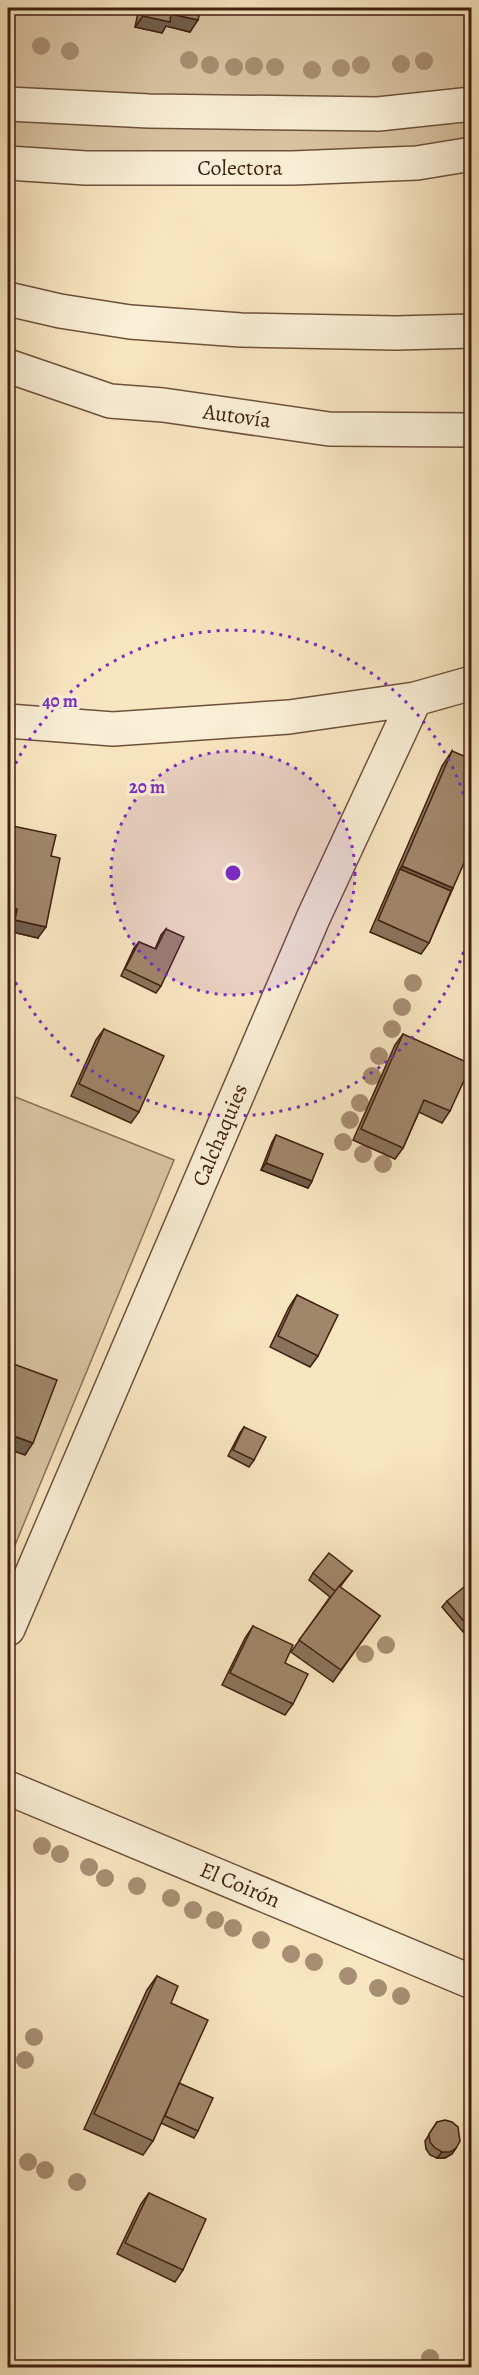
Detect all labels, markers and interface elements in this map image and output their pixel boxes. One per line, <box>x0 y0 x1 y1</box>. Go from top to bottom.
street label: Colectora <box>197 153 284 183</box>
street label: Autovía <box>200 396 274 436</box>
text: 40 m <box>42 689 78 713</box>
text: 20 m <box>129 775 165 799</box>
centre of rings <box>223 863 243 883</box>
street label: Calchaquies <box>185 1079 255 1191</box>
street label: El Coirón <box>195 1855 285 1915</box>

